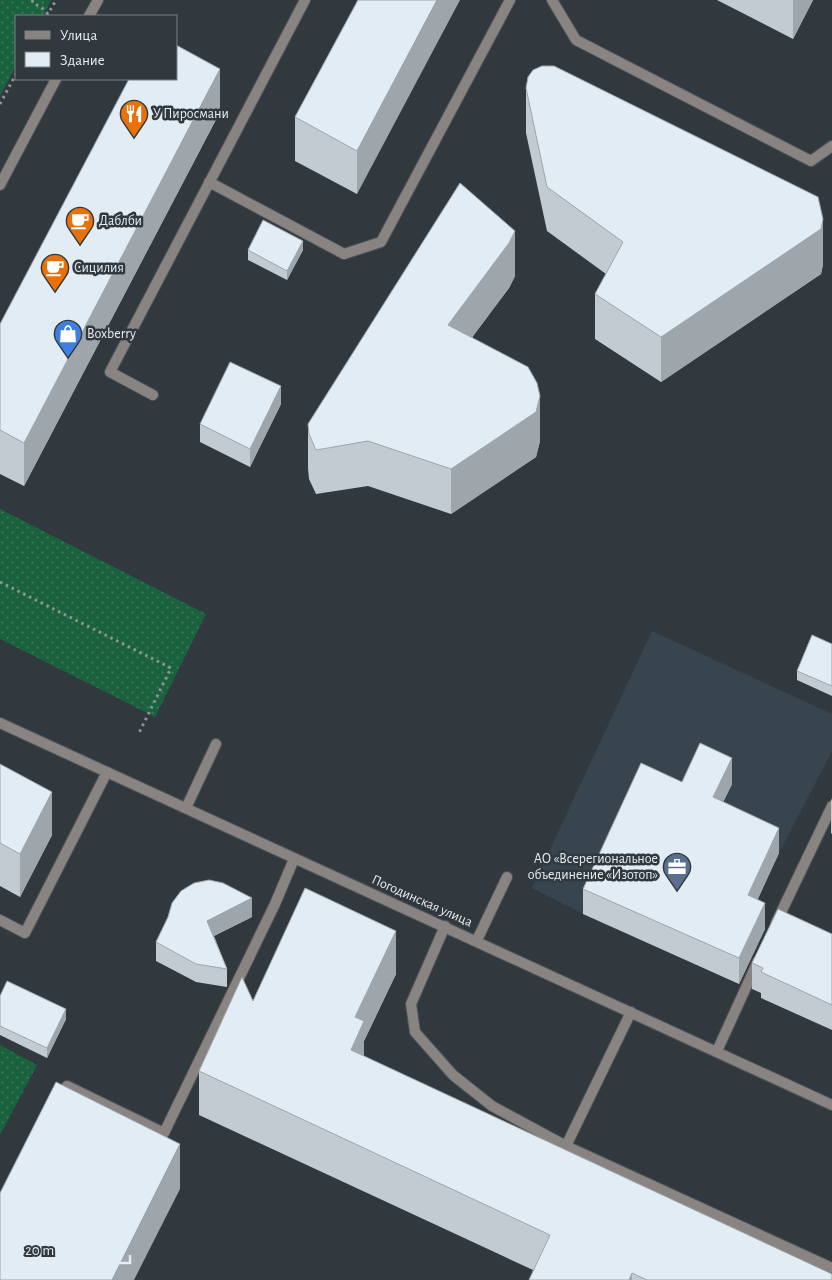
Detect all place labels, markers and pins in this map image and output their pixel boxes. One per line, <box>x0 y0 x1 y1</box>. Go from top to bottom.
restaurant icon: У Пиросмани <box>119 99 149 138</box>
place label: У Пиросмани <box>153 107 229 121</box>
cafe icon: Даблби <box>65 206 95 245</box>
place label: Даблби <box>99 214 142 228</box>
cafe icon: Сицилия <box>40 253 70 292</box>
place label: Сицилия <box>74 261 124 275</box>
shop icon: Boxberry <box>53 319 83 358</box>
place label: Boxberry <box>87 327 136 341</box>
place label: АО «Всерегиональное объединение «Изотоп» <box>528 852 658 882</box>
office icon: АО «Всерегиональное объединение «Изотоп» <box>662 852 692 891</box>

